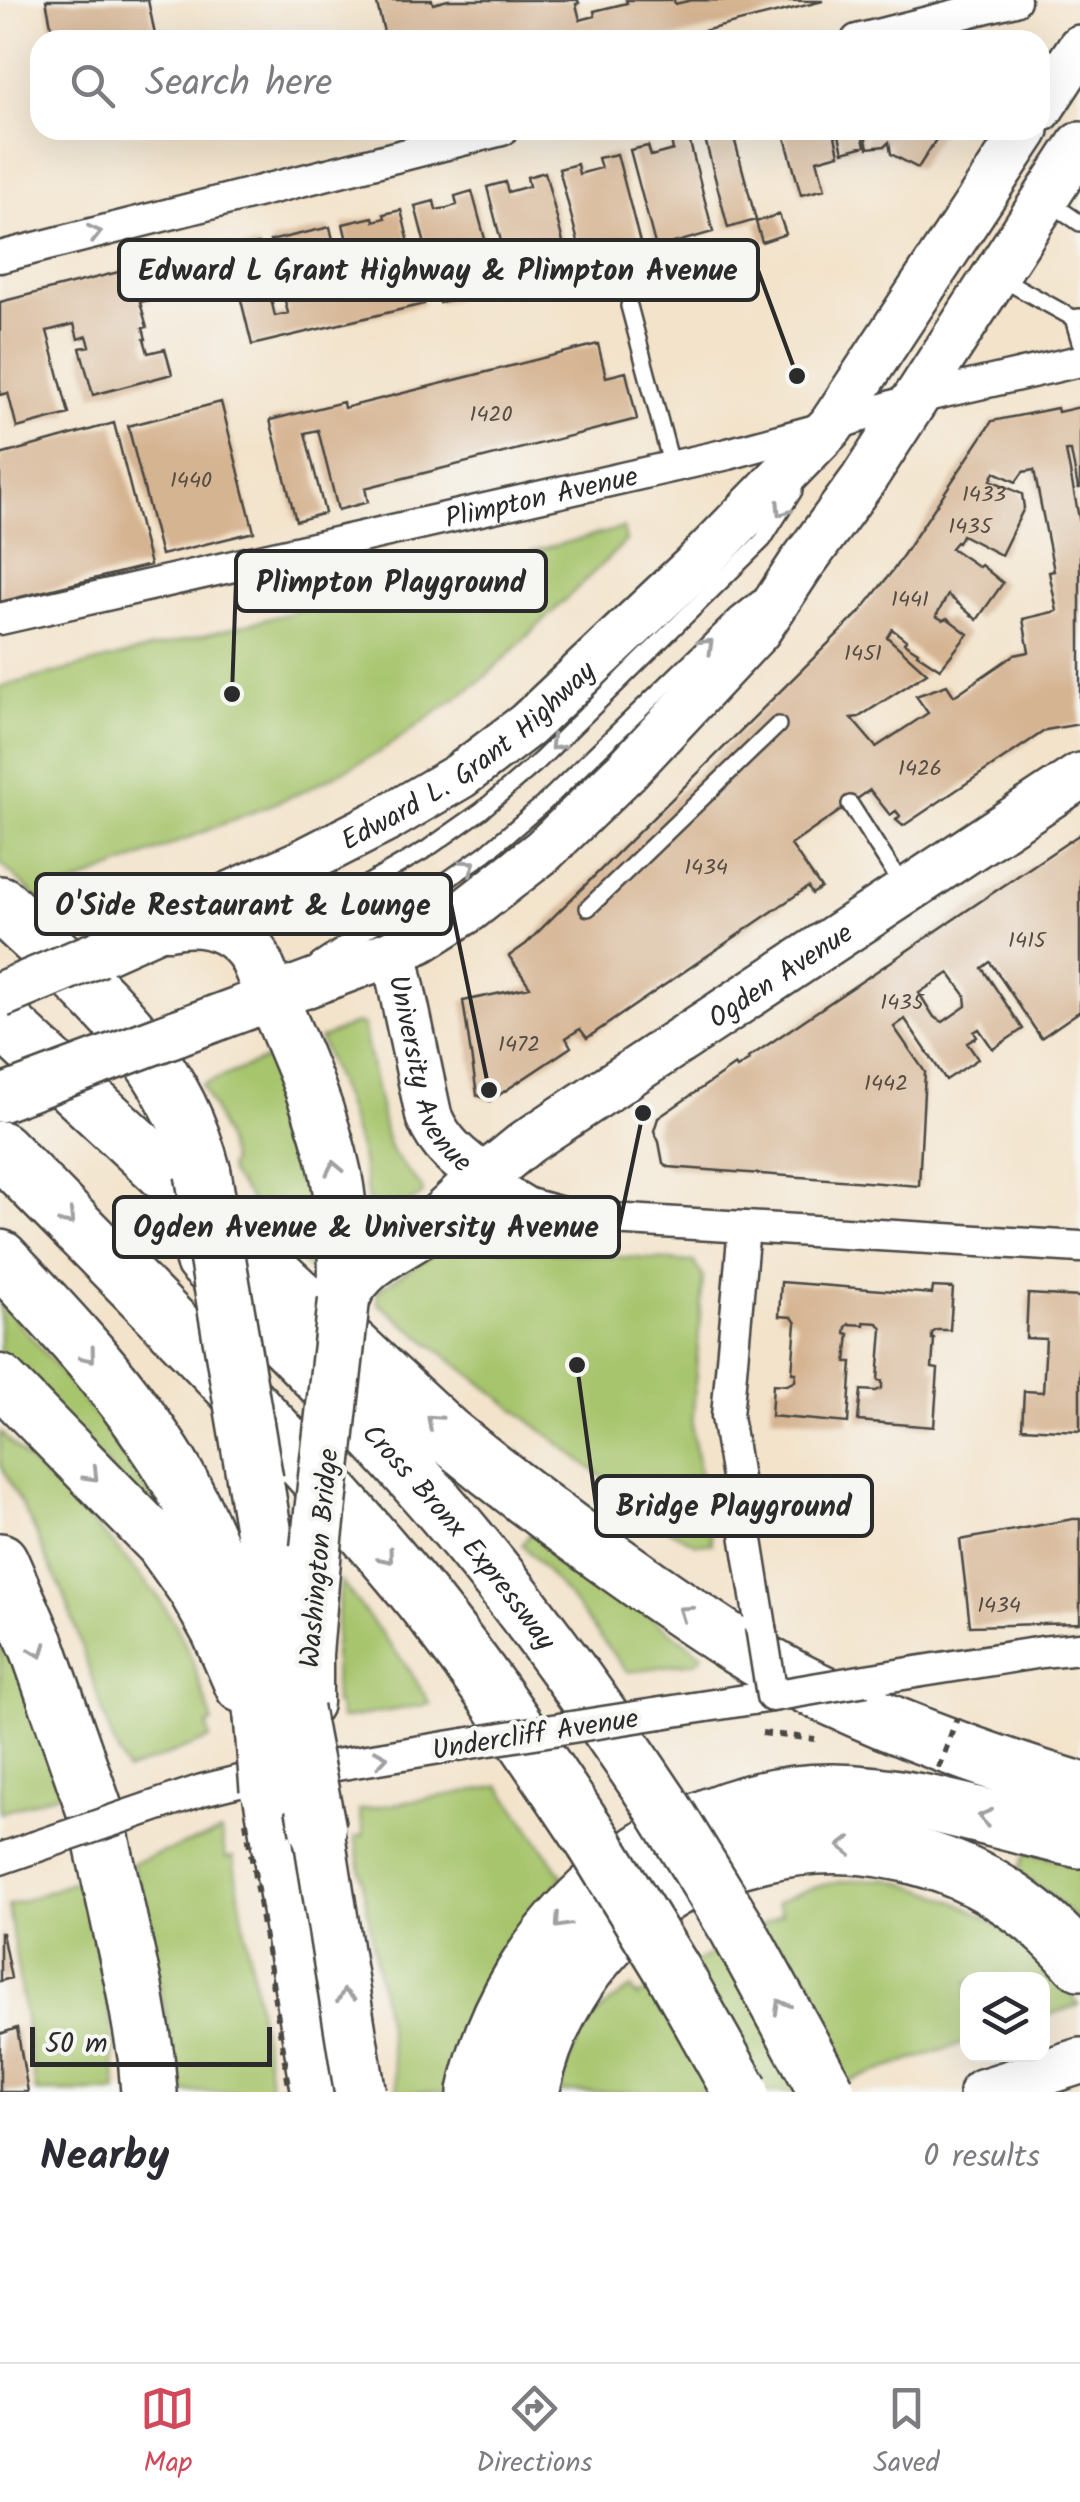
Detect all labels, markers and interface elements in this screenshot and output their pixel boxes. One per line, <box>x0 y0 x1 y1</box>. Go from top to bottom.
search box <box>30 30 1050 140</box>
text: Search here <box>145 55 332 115</box>
icon: search <box>65 58 120 113</box>
one-way arrow <box>86 224 103 245</box>
callout: Edward L Grant Highway & Plimpton Avenue <box>119 240 758 300</box>
text: Edward L Grant Highway & Plimpton Avenue <box>138 248 738 296</box>
house number: 1420 <box>470 398 512 433</box>
street label: Plimpton Avenue <box>441 455 643 542</box>
house number: 1440 <box>170 464 212 499</box>
house number: 1433 <box>962 478 1006 513</box>
one-way arrow <box>775 500 794 518</box>
house number: 1435 <box>948 510 993 545</box>
callout: Plimpton Playground <box>236 551 546 611</box>
text: Plimpton Playground <box>256 560 527 608</box>
house number: 1441 <box>891 583 929 618</box>
house number: 1451 <box>844 637 882 672</box>
one-way arrow <box>695 639 713 657</box>
street label: Edward L. Grant Highway <box>334 650 608 864</box>
one-way arrow <box>550 732 568 750</box>
house number: 1426 <box>898 752 942 787</box>
house number: 1434 <box>684 851 728 886</box>
one-way arrow <box>457 859 476 878</box>
callout: O'Side Restaurant & Lounge <box>36 874 451 934</box>
text: O'Side Restaurant & Lounge <box>55 883 431 931</box>
street label: Ogden Avenue <box>700 912 863 1041</box>
house number: 1415 <box>1008 924 1047 959</box>
street label: University Avenue <box>374 971 482 1185</box>
house number: 1435 <box>880 986 925 1021</box>
house number: 1472 <box>498 1028 540 1063</box>
house number: 1442 <box>864 1067 908 1102</box>
one-way arrow <box>325 1160 346 1177</box>
callout: Ogden Avenue & University Avenue <box>114 1197 619 1257</box>
text: Ogden Avenue & University Avenue <box>133 1205 599 1253</box>
one-way arrow <box>56 1207 74 1225</box>
one-way arrow <box>77 1344 95 1362</box>
street label: Cross Bronx Expressway <box>350 1414 567 1661</box>
one-way arrow <box>426 1415 445 1433</box>
street label: Washington Bridge <box>288 1446 353 1670</box>
one-way arrow <box>81 1463 99 1481</box>
callout: Bridge Playground <box>596 1476 872 1536</box>
text: Bridge Playground <box>616 1484 853 1532</box>
one-way arrow <box>376 1545 394 1563</box>
house number: 1434 <box>977 1589 1021 1624</box>
one-way arrow <box>678 1606 697 1624</box>
one-way arrow <box>27 1641 48 1658</box>
street label: Undercliff Avenue <box>429 1697 642 1774</box>
one-way arrow <box>373 1748 389 1769</box>
one-way arrow <box>977 1808 994 1829</box>
one-way arrow <box>837 1835 852 1857</box>
one-way arrow <box>555 1910 573 1929</box>
map controls <box>960 1972 1050 2062</box>
button: layers <box>960 1972 1050 2062</box>
one-way arrow <box>335 1988 356 2004</box>
one-way arrow <box>774 1999 794 2017</box>
scale bar <box>30 2022 272 2066</box>
text: 50 m <box>45 2022 108 2067</box>
text: Nearby <box>40 2124 169 2191</box>
text: 0 results <box>923 2132 1040 2183</box>
tab: Map <box>140 2381 195 2486</box>
tab: Directions <box>476 2381 592 2486</box>
tab: Saved <box>873 2381 940 2486</box>

